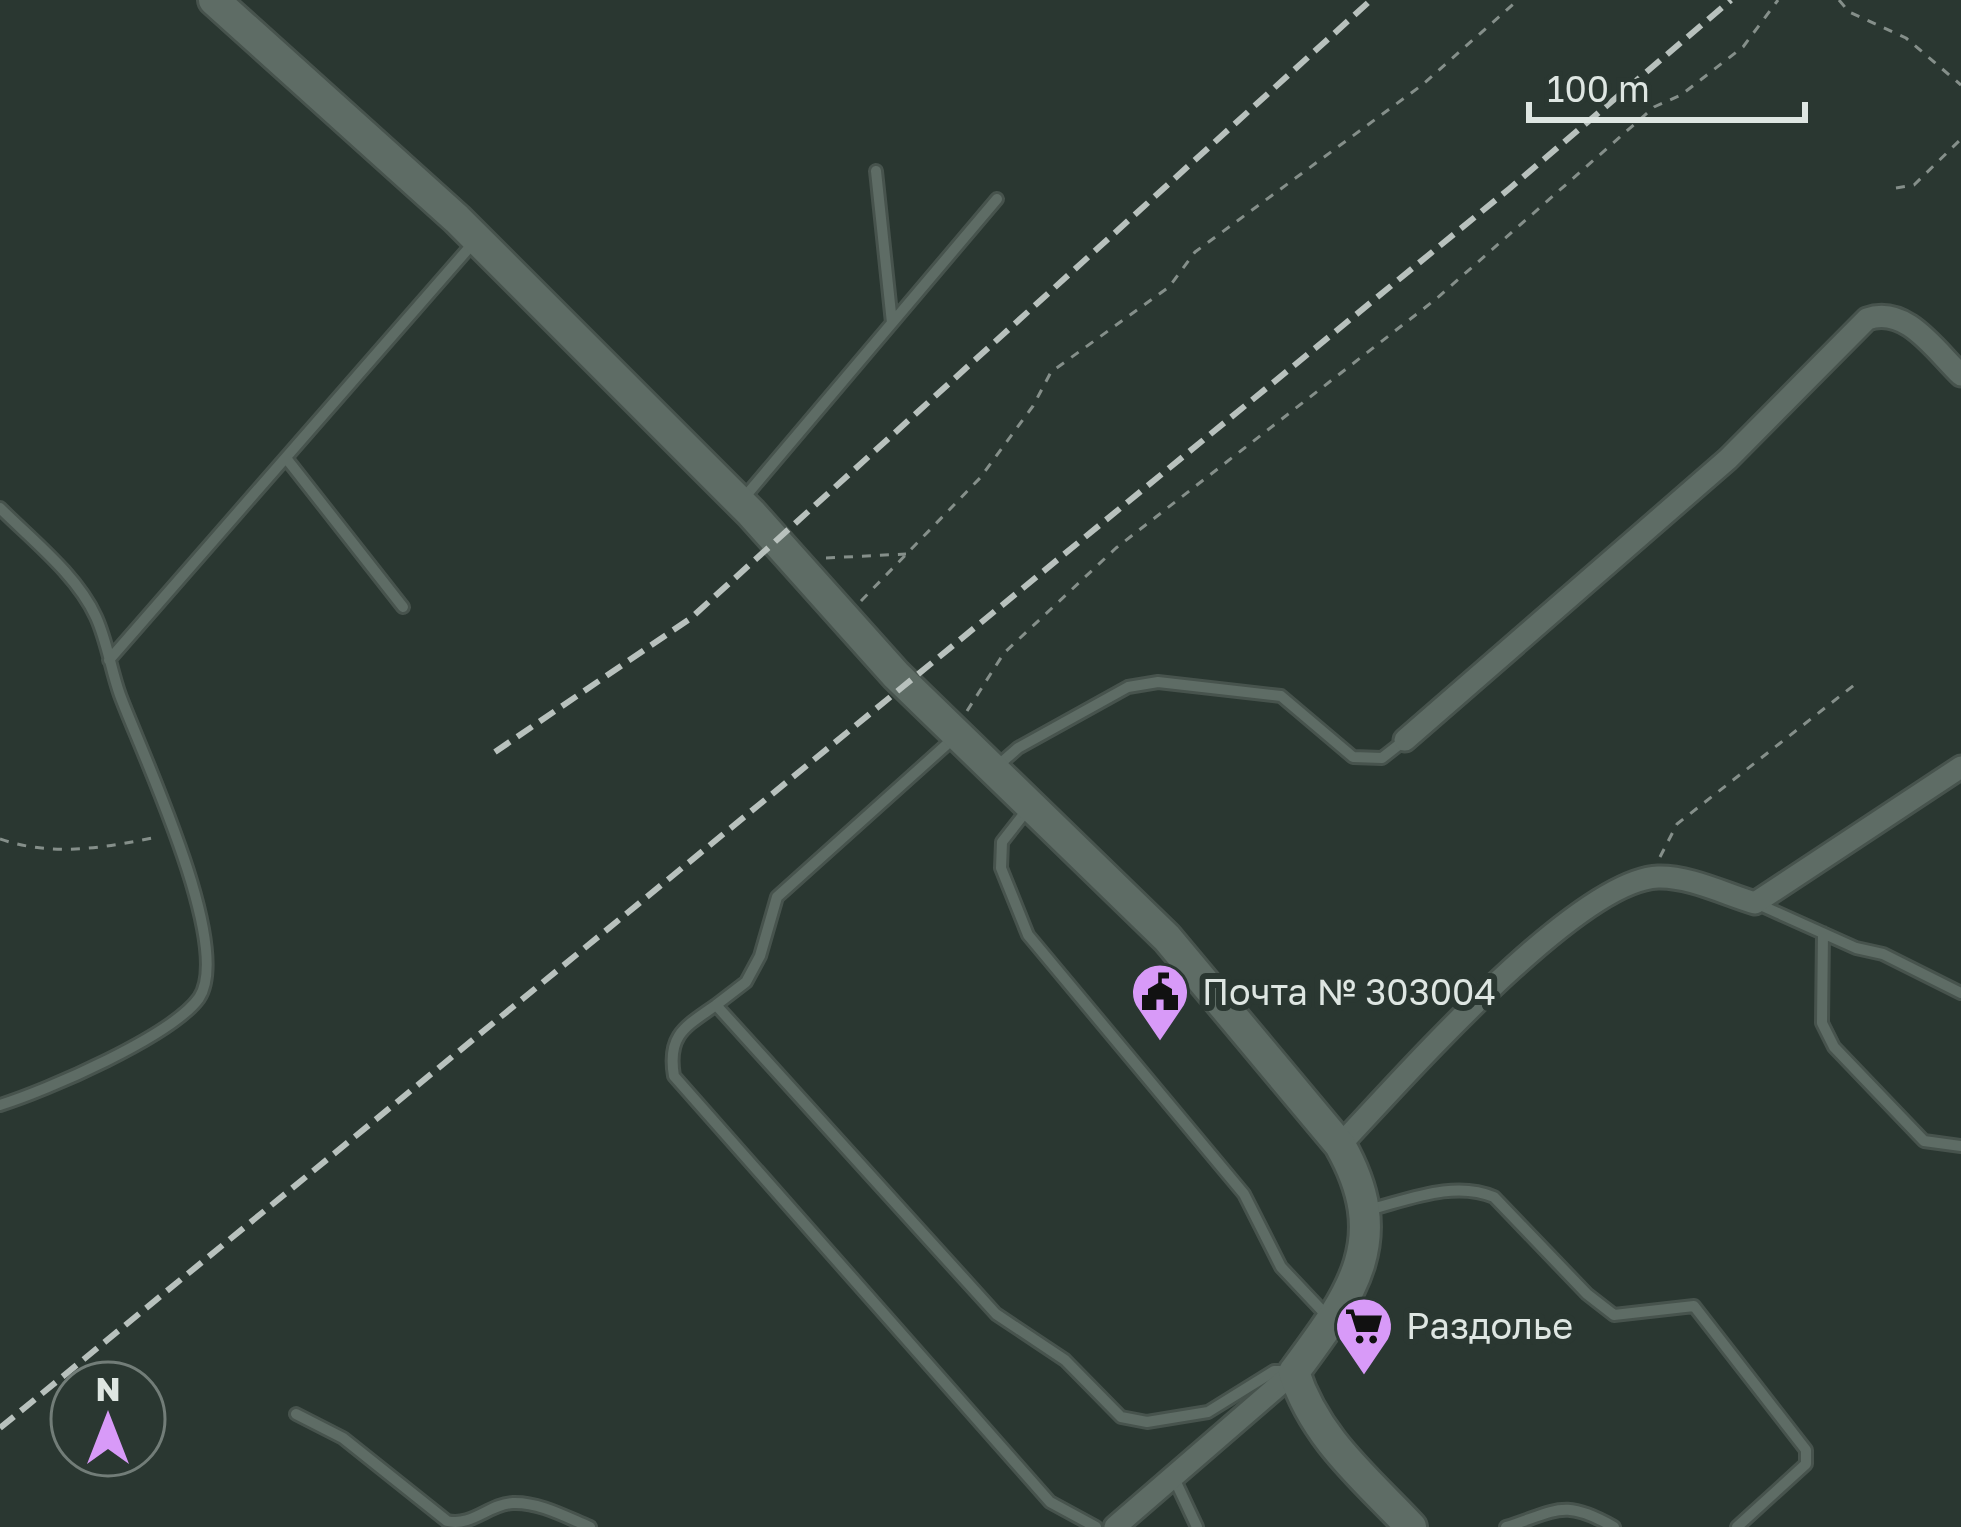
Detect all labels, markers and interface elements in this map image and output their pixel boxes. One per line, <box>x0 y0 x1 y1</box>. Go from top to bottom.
scale bar <box>1529 48 1805 122</box>
text: 100 m <box>1547 67 1650 110</box>
public building icon: Почта № 303004 <box>1129 961 1191 1043</box>
place label: Почта № 303004 <box>1202 970 1496 1013</box>
supermarket icon: Раздолье <box>1333 1295 1395 1377</box>
place label: Раздолье <box>1406 1304 1573 1347</box>
north arrow <box>48 1359 168 1479</box>
text: N <box>95 1369 121 1408</box>

